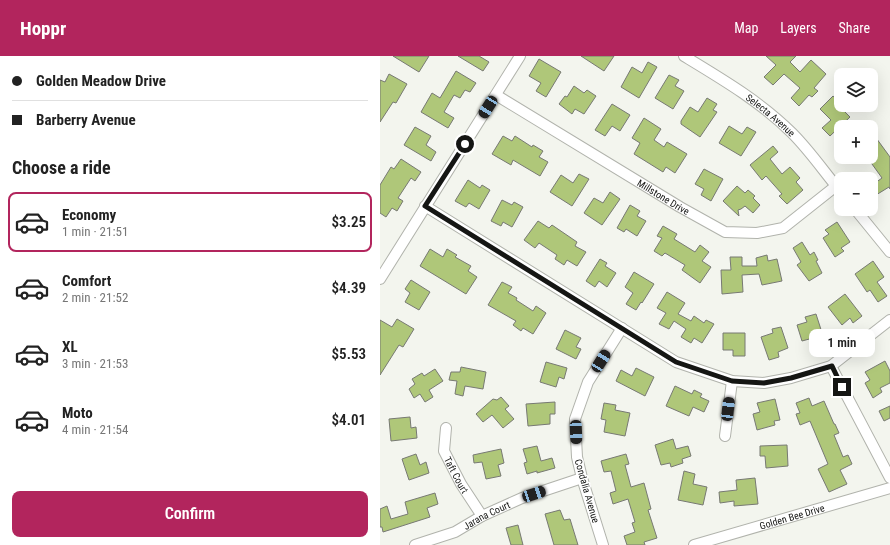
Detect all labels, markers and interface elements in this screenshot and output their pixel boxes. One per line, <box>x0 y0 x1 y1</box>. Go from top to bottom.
text: Hoppr <box>20 17 66 40</box>
text: Map <box>734 20 758 36</box>
text: Layers <box>780 20 817 36</box>
text: Share <box>839 20 870 36</box>
map controls <box>834 68 878 216</box>
button: layers <box>834 68 878 112</box>
text: Golden Meadow Drive <box>36 72 166 90</box>
street label: Selecta Avenue <box>744 92 798 139</box>
car <box>477 94 499 120</box>
text: Barberry Avenue <box>36 111 136 129</box>
button: + <box>834 120 878 164</box>
route start <box>456 135 474 153</box>
text: Choose a ride <box>12 157 111 178</box>
button: − <box>834 172 878 216</box>
street label: Millstone Drive <box>635 177 692 217</box>
icon: car <box>14 204 50 240</box>
text: Economy <box>62 206 116 224</box>
text: $3.25 <box>332 213 366 231</box>
text: 1 min · 21:51 <box>62 224 128 239</box>
icon: car <box>14 270 50 306</box>
text: Comfort <box>62 272 111 290</box>
text: $4.39 <box>332 279 366 297</box>
text: 2 min · 21:52 <box>62 290 128 305</box>
callout: 1 min <box>809 329 875 357</box>
text: 1 min <box>828 335 856 350</box>
icon: car <box>14 336 50 372</box>
text: XL <box>62 338 78 356</box>
text: $5.53 <box>332 345 366 363</box>
car <box>590 348 612 374</box>
text: 3 min · 21:53 <box>62 356 128 371</box>
route end <box>833 378 851 396</box>
car <box>721 396 735 422</box>
icon: car <box>14 402 50 438</box>
text: Moto <box>62 404 93 422</box>
text: $4.01 <box>332 411 366 429</box>
car <box>570 420 582 444</box>
text: 4 min · 21:54 <box>62 422 128 437</box>
street label: Taft Court <box>442 455 471 495</box>
street label: Condalia Avenue <box>573 458 601 524</box>
car <box>521 485 547 503</box>
button: Confirm <box>12 491 368 537</box>
street label: Jarana Court <box>461 499 512 531</box>
street label: Golden Bee Drive <box>758 502 826 531</box>

